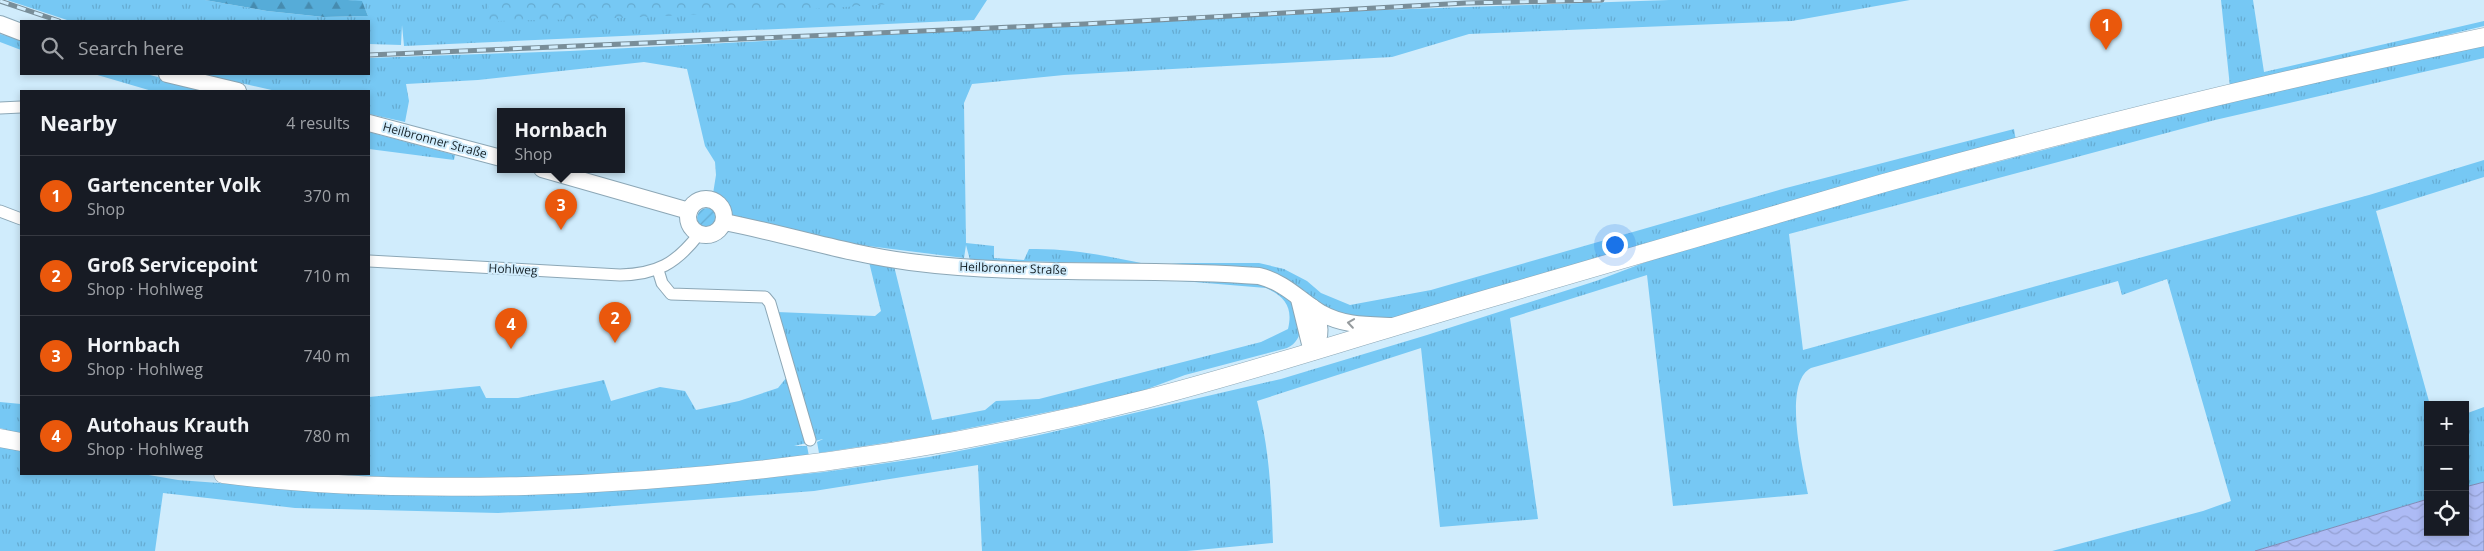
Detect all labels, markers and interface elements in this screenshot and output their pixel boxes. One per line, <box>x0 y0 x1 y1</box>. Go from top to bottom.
pin: 1 <box>2090 9 2122 50</box>
search box <box>20 20 370 75</box>
icon: search <box>38 34 66 62</box>
text: Search here <box>78 35 184 61</box>
popup <box>497 108 625 173</box>
text: Nearby <box>40 109 117 137</box>
text: 4 results <box>286 112 350 134</box>
text: Hornbach <box>514 117 608 143</box>
street label: Heilbronner Straße <box>381 118 489 162</box>
text: Shop <box>514 143 552 165</box>
text: Gartencenter Volk <box>87 172 261 198</box>
text: 1 <box>51 185 61 207</box>
text: 370 m <box>304 185 350 207</box>
pin: 3 <box>545 189 577 230</box>
text: Shop <box>87 198 125 220</box>
your location <box>1602 232 1628 258</box>
text: Groß Servicepoint <box>87 252 258 278</box>
street label: Heilbronner Straße <box>959 258 1067 278</box>
street label: Hohlweg <box>488 259 538 279</box>
text: 2 <box>51 265 61 287</box>
text: 710 m <box>304 265 350 287</box>
text: Shop · Hohlweg <box>87 278 203 300</box>
pin: 2 <box>599 302 631 343</box>
pin: 4 <box>495 308 527 349</box>
one-way arrow <box>1347 319 1356 329</box>
text: Hornbach <box>87 332 180 358</box>
text: 3 <box>51 345 61 367</box>
text: 740 m <box>304 345 350 367</box>
text: Shop · Hohlweg <box>87 358 203 380</box>
map controls <box>2424 401 2469 536</box>
button: + <box>2424 401 2469 446</box>
text: Autohaus Krauth <box>87 412 249 438</box>
text: 4 <box>51 425 61 447</box>
text: 780 m <box>304 425 350 447</box>
text: Shop · Hohlweg <box>87 438 203 460</box>
button: − <box>2424 446 2469 491</box>
button: locate <box>2424 491 2469 536</box>

